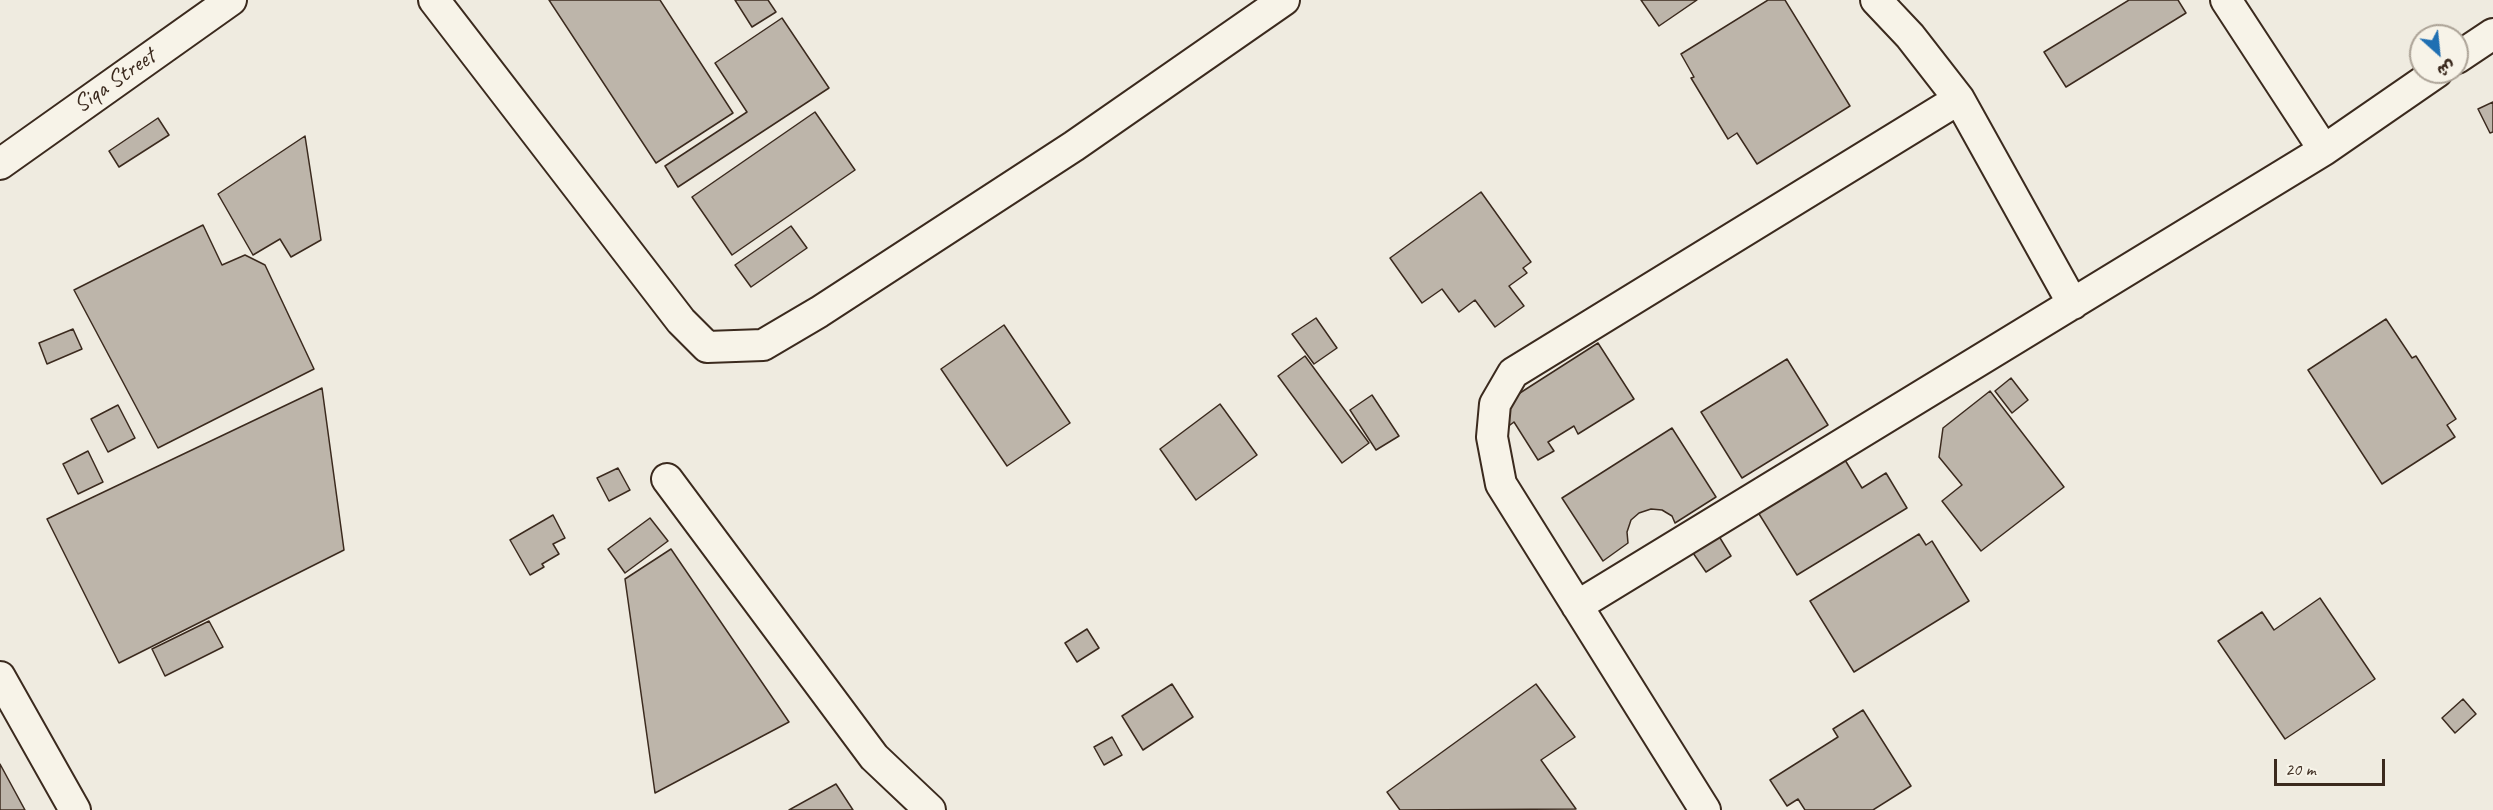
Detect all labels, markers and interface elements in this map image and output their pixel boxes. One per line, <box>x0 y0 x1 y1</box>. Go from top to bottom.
north arrow <box>2409 24 2469 84</box>
street label: Siqa Street <box>68 42 162 120</box>
text: ش <box>2434 55 2459 81</box>
scale bar <box>2277 747 2388 785</box>
text: 20 m <box>2285 758 2316 780</box>

